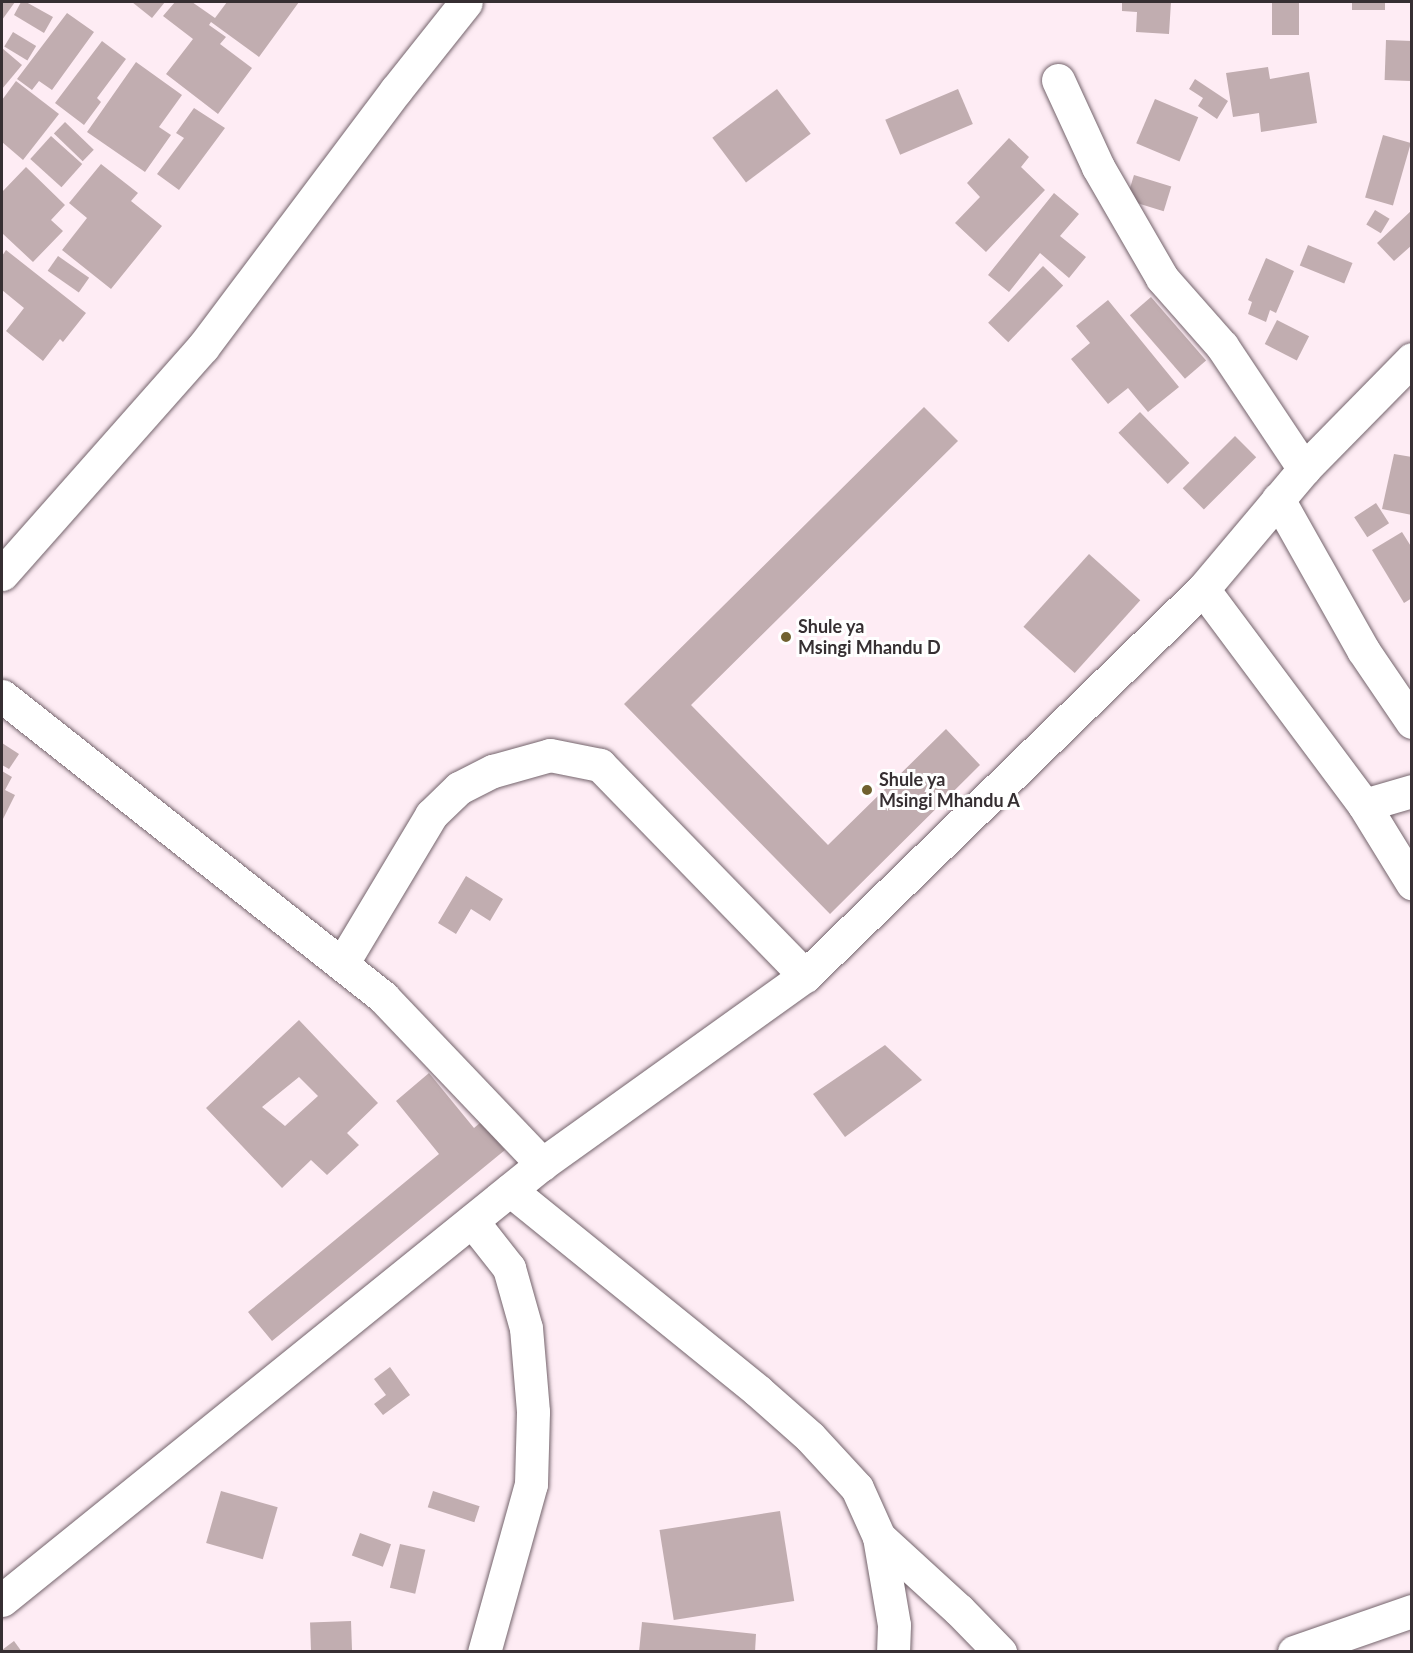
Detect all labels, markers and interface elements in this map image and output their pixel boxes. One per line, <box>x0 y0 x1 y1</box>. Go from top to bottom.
place label: Shule ya Msingi Mhandu D <box>798 616 941 658</box>
marker: Shule ya Msingi Mhandu D <box>779 630 793 644</box>
place label: Shule ya Msingi Mhandu A <box>879 769 1020 812</box>
marker: Shule ya Msingi Mhandu A <box>860 783 874 797</box>

